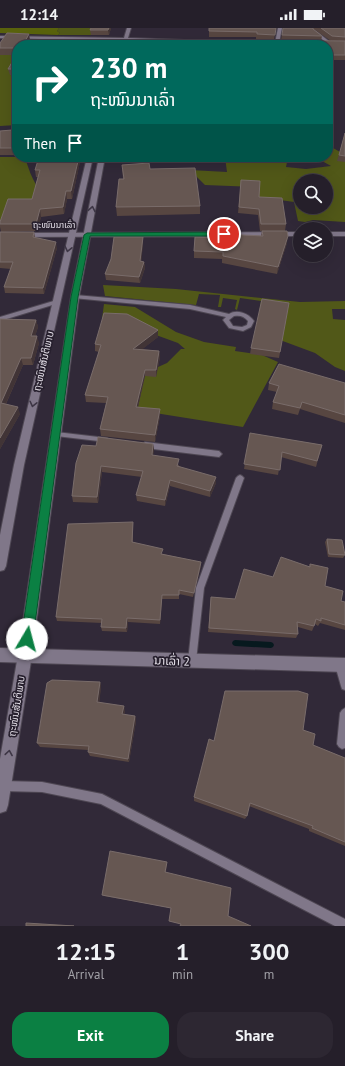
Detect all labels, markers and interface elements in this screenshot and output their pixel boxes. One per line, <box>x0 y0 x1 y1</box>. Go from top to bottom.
text: 12:14 <box>20 5 58 24</box>
text: 230 m <box>90 49 167 86</box>
icon: right <box>24 56 76 108</box>
text: ຖະໜົນນາເລົ່າ <box>90 88 175 111</box>
icon: arrive <box>64 132 86 154</box>
text: Then <box>24 134 56 153</box>
map controls <box>293 174 333 262</box>
button: search <box>293 174 333 214</box>
one-way arrow <box>87 206 96 212</box>
pin <box>207 217 241 251</box>
street label: ຖະໜົນນາເລົ່າ <box>33 219 75 230</box>
button: layers <box>293 222 333 262</box>
icon: arrive <box>213 223 235 245</box>
one-way arrow <box>65 246 73 253</box>
street label: ຖະໜົນສັນຕິພາບ <box>30 330 57 392</box>
one-way arrow <box>30 400 38 407</box>
position arrow <box>6 618 48 660</box>
street label: ນາເລົ່າ 2 <box>154 651 190 669</box>
street label: ຖະໜົນສັນຕິພາບ <box>5 675 28 737</box>
one-way arrow <box>4 749 13 756</box>
text: 12:15 <box>56 936 116 967</box>
text: 1 <box>176 936 189 967</box>
text: 300 <box>249 936 289 967</box>
text: Arrival <box>68 966 104 983</box>
text: min <box>172 966 193 983</box>
text: m <box>264 966 274 983</box>
button: Exit <box>12 1012 169 1058</box>
button: Share <box>177 1012 333 1058</box>

